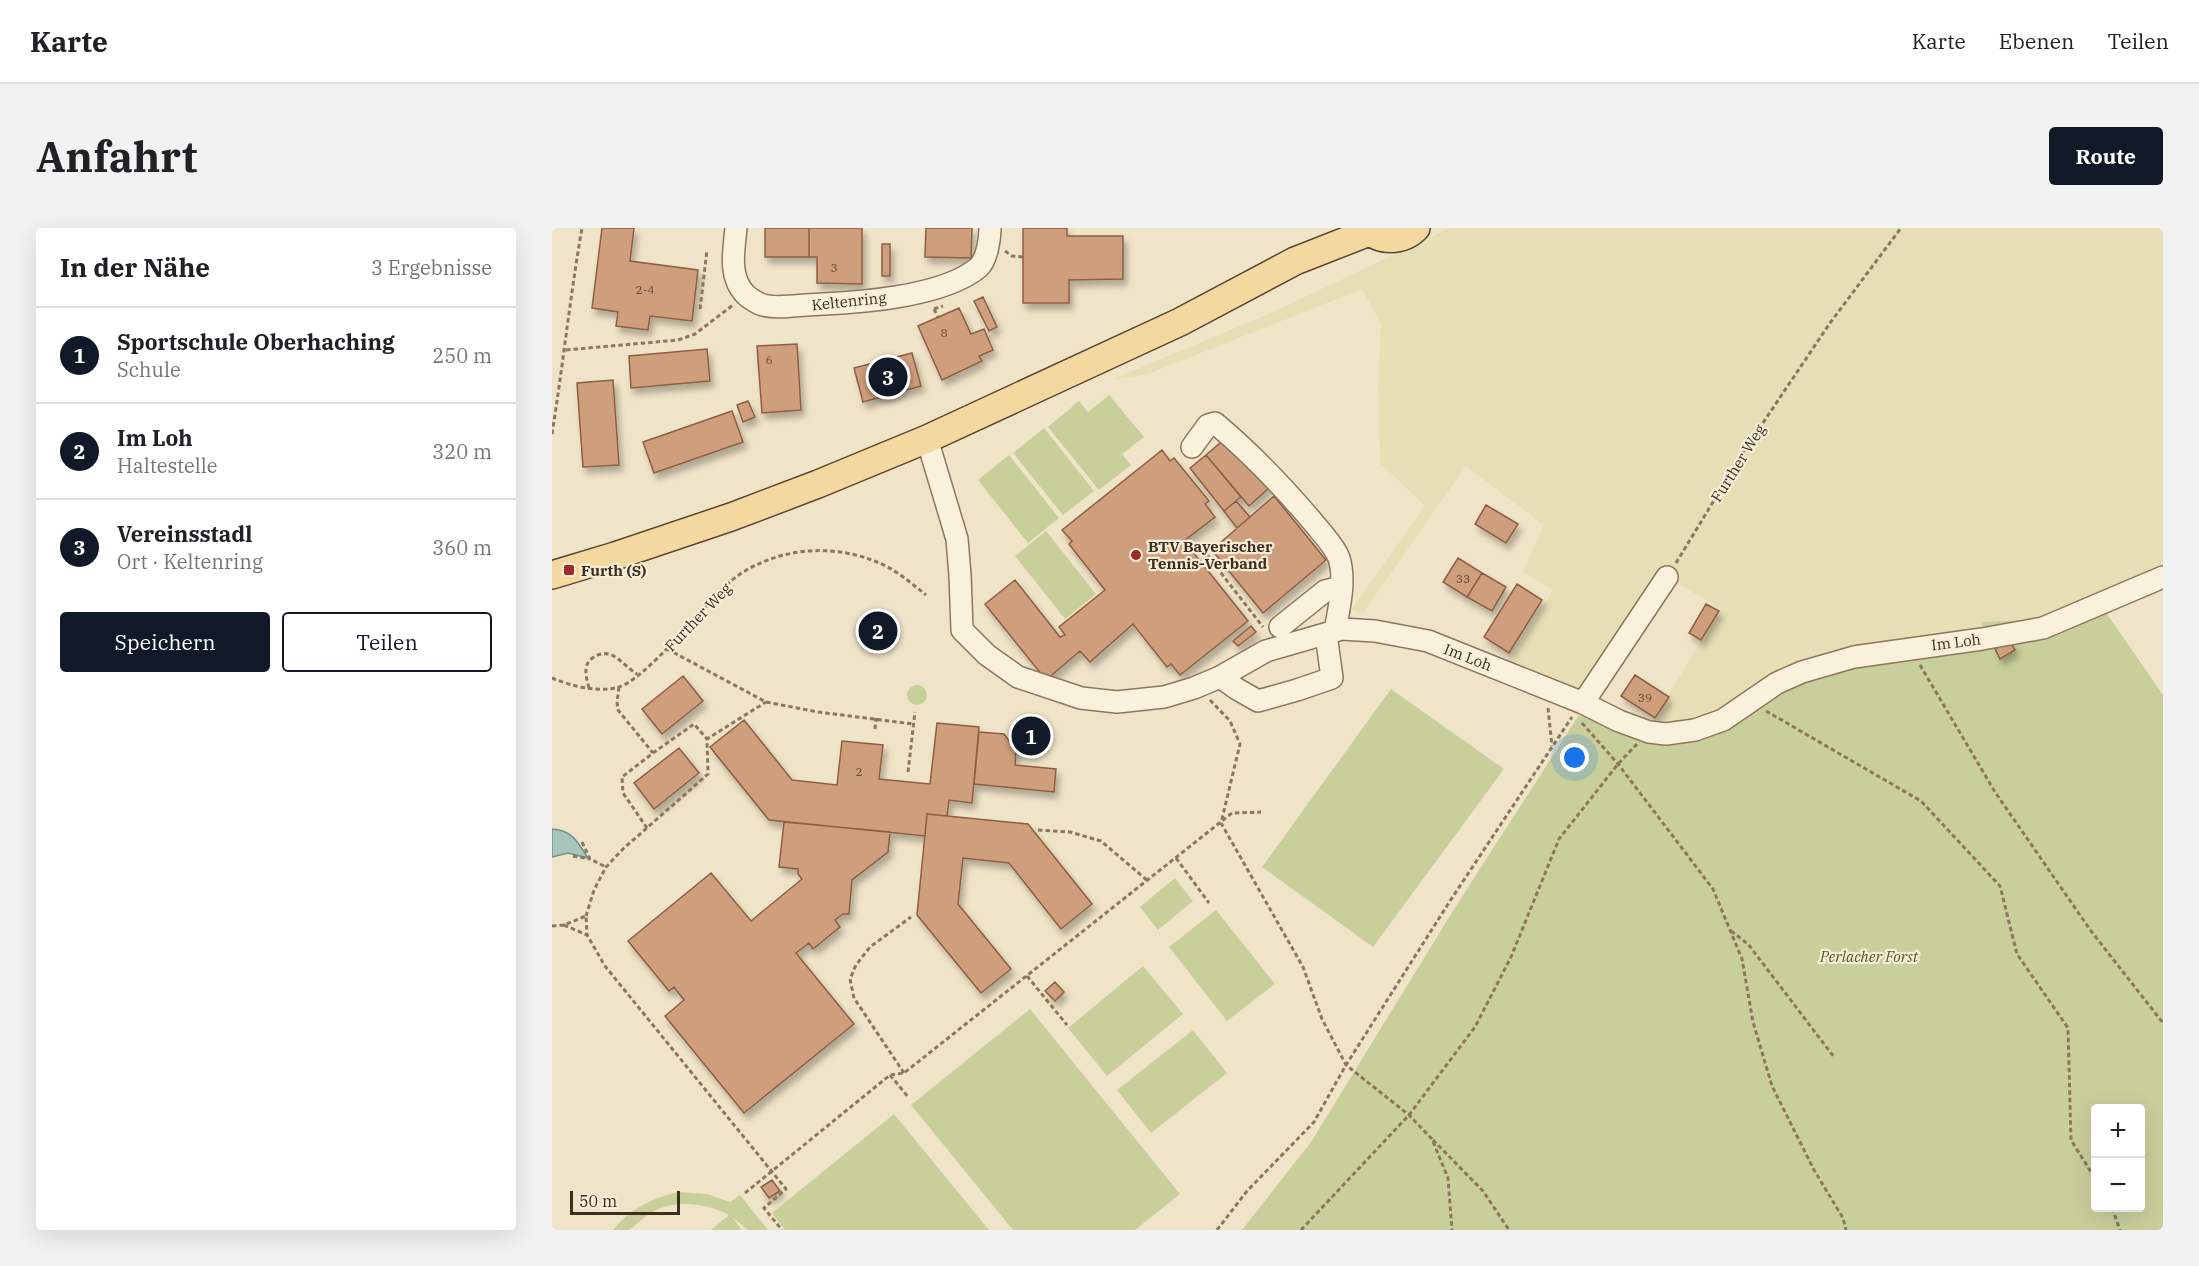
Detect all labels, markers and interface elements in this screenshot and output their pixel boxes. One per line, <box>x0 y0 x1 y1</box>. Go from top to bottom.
text: Karte <box>30 23 108 60</box>
text: Karte <box>1912 27 1966 55</box>
text: Ebenen <box>1999 27 2074 55</box>
text: Teilen <box>2107 27 2169 55</box>
button: Route <box>2049 127 2163 185</box>
text: Anfahrt <box>36 129 197 184</box>
text: In der Nähe <box>60 250 210 284</box>
text: 3 Ergebnisse <box>371 254 492 281</box>
house number: 3 <box>830 260 838 275</box>
house number: 2-4 <box>635 282 655 297</box>
street label: Keltenring <box>811 288 887 314</box>
house number: 8 <box>940 325 948 340</box>
text: Sportschule Oberhaching <box>117 327 395 356</box>
text: 1 <box>74 342 86 369</box>
text: 250 m <box>432 342 492 369</box>
house number: 6 <box>765 352 773 367</box>
pin: 3 <box>868 354 908 400</box>
text: Schule <box>117 356 181 383</box>
street label: Further Weg <box>1707 421 1769 505</box>
text: Im Loh <box>117 423 193 452</box>
text: 2 <box>74 438 86 465</box>
text: 320 m <box>432 438 492 465</box>
text: Haltestelle <box>117 452 218 479</box>
text: Vereinsstadl <box>117 519 252 548</box>
text: 3 <box>74 534 86 561</box>
text: 360 m <box>432 534 492 561</box>
place label: BTV Bayerischer Tennis-Verband <box>1148 537 1273 573</box>
text: Ort · Keltenring <box>117 548 263 575</box>
marker: BTV Bayerischer Tennis-Verband <box>1129 548 1143 562</box>
place label: Furth (S) <box>581 561 646 580</box>
marker: Furth (S) <box>562 563 576 577</box>
house number: 33 <box>1456 571 1470 586</box>
street label: Further Weg <box>661 579 735 655</box>
pin: 2 <box>858 608 898 654</box>
button: Speichern <box>60 612 270 672</box>
button: Teilen <box>282 612 492 672</box>
street label: Im Loh <box>1930 630 1982 654</box>
street label: Im Loh <box>1441 639 1495 675</box>
house number: 39 <box>1638 690 1652 705</box>
pin: 1 <box>1012 714 1050 758</box>
your location <box>1560 743 1589 772</box>
house number: 2 <box>855 764 863 779</box>
park label: Perlacher Forst <box>1819 947 1919 966</box>
map controls <box>2091 1104 2145 1212</box>
button: + <box>2091 1104 2145 1158</box>
button: − <box>2091 1158 2145 1212</box>
scale bar <box>570 1188 680 1216</box>
text: 50 m <box>579 1191 617 1211</box>

